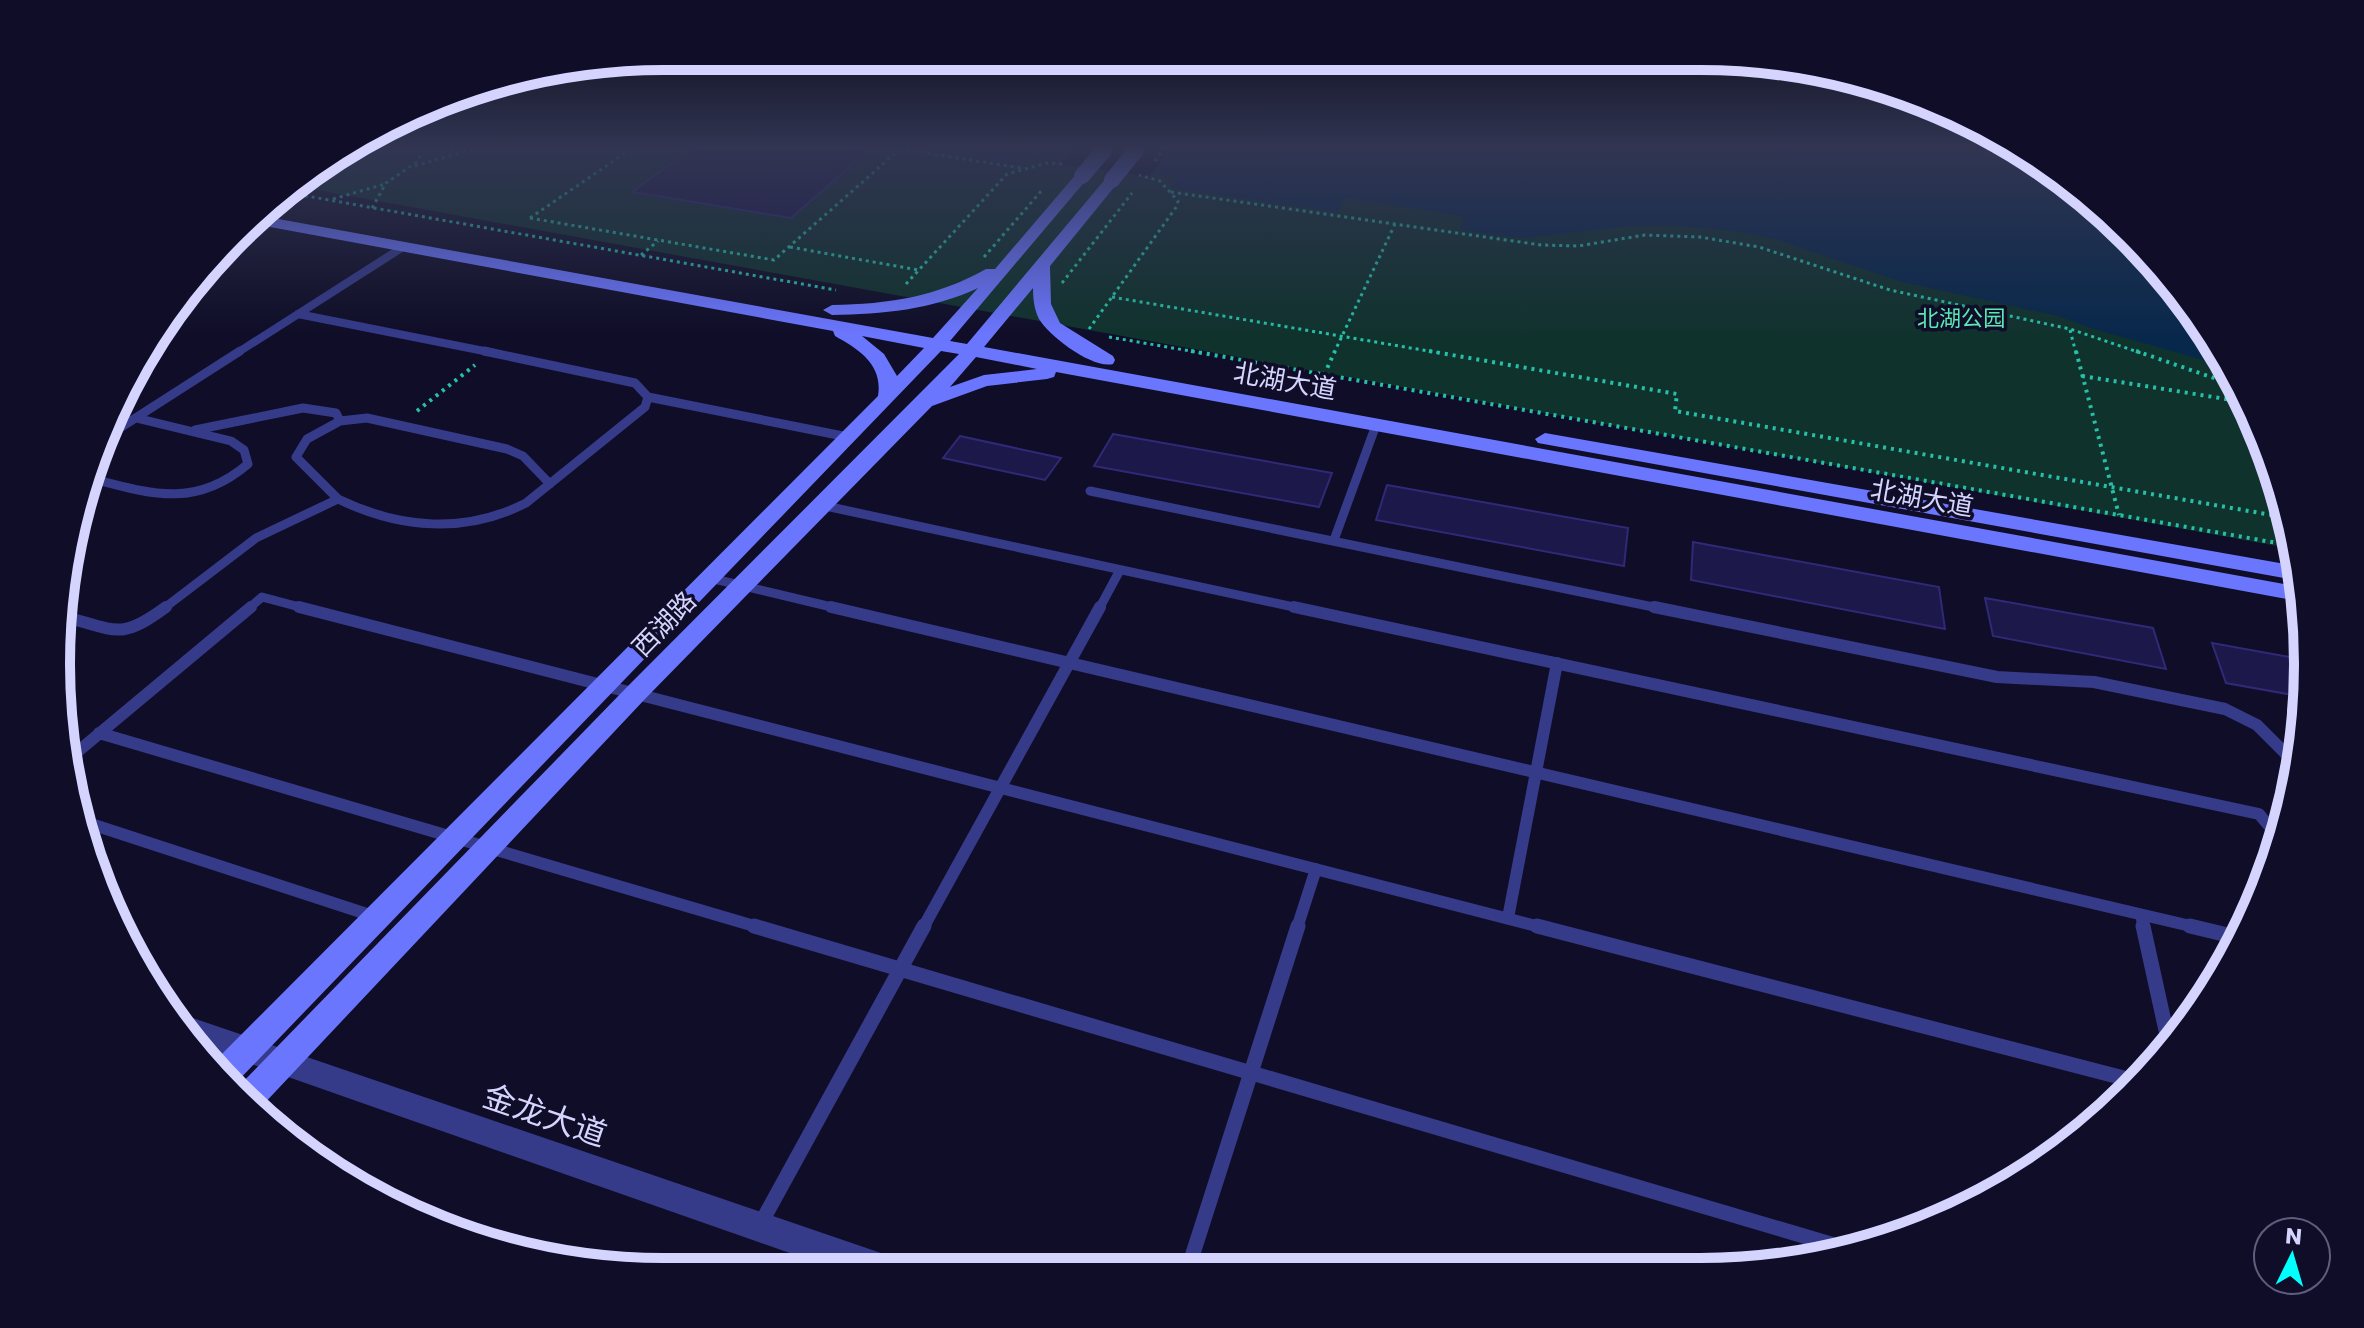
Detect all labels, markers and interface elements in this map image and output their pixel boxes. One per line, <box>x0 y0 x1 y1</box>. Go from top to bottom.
park label: 北湖公园 <box>1917 303 2005 334</box>
street label: 北湖大道 <box>1231 354 1339 408</box>
street label: 北湖大道 <box>1868 471 1976 525</box>
street label: 西湖路 <box>624 583 704 665</box>
street label: 金龙大道 <box>477 1073 613 1157</box>
north arrow <box>2252 1216 2332 1296</box>
text: N <box>2284 1220 2303 1253</box>

